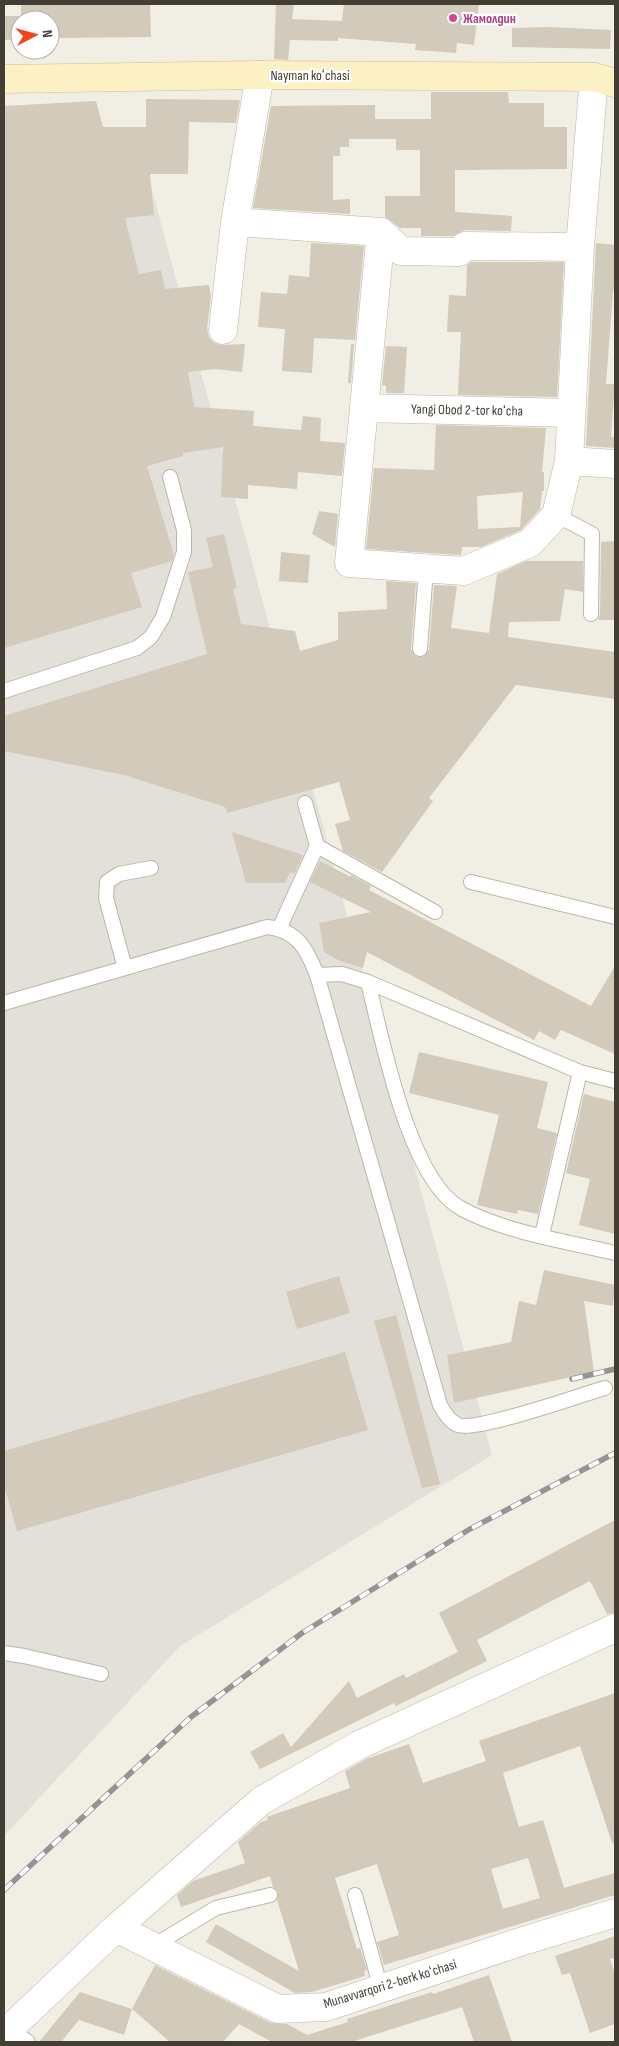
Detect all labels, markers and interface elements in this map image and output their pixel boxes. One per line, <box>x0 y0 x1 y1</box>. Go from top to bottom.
north arrow <box>10 10 60 60</box>
place label: Жамолдин <box>463 10 516 27</box>
marker: Жамолдин <box>447 12 459 24</box>
text: N <box>39 29 56 38</box>
street label: Nayman koʻchasi <box>270 67 350 84</box>
street label: Yangi Obod 2-tor koʻcha <box>411 401 523 419</box>
street label: Munavvarqori 2-berk koʻchasi <box>321 1956 459 2012</box>

